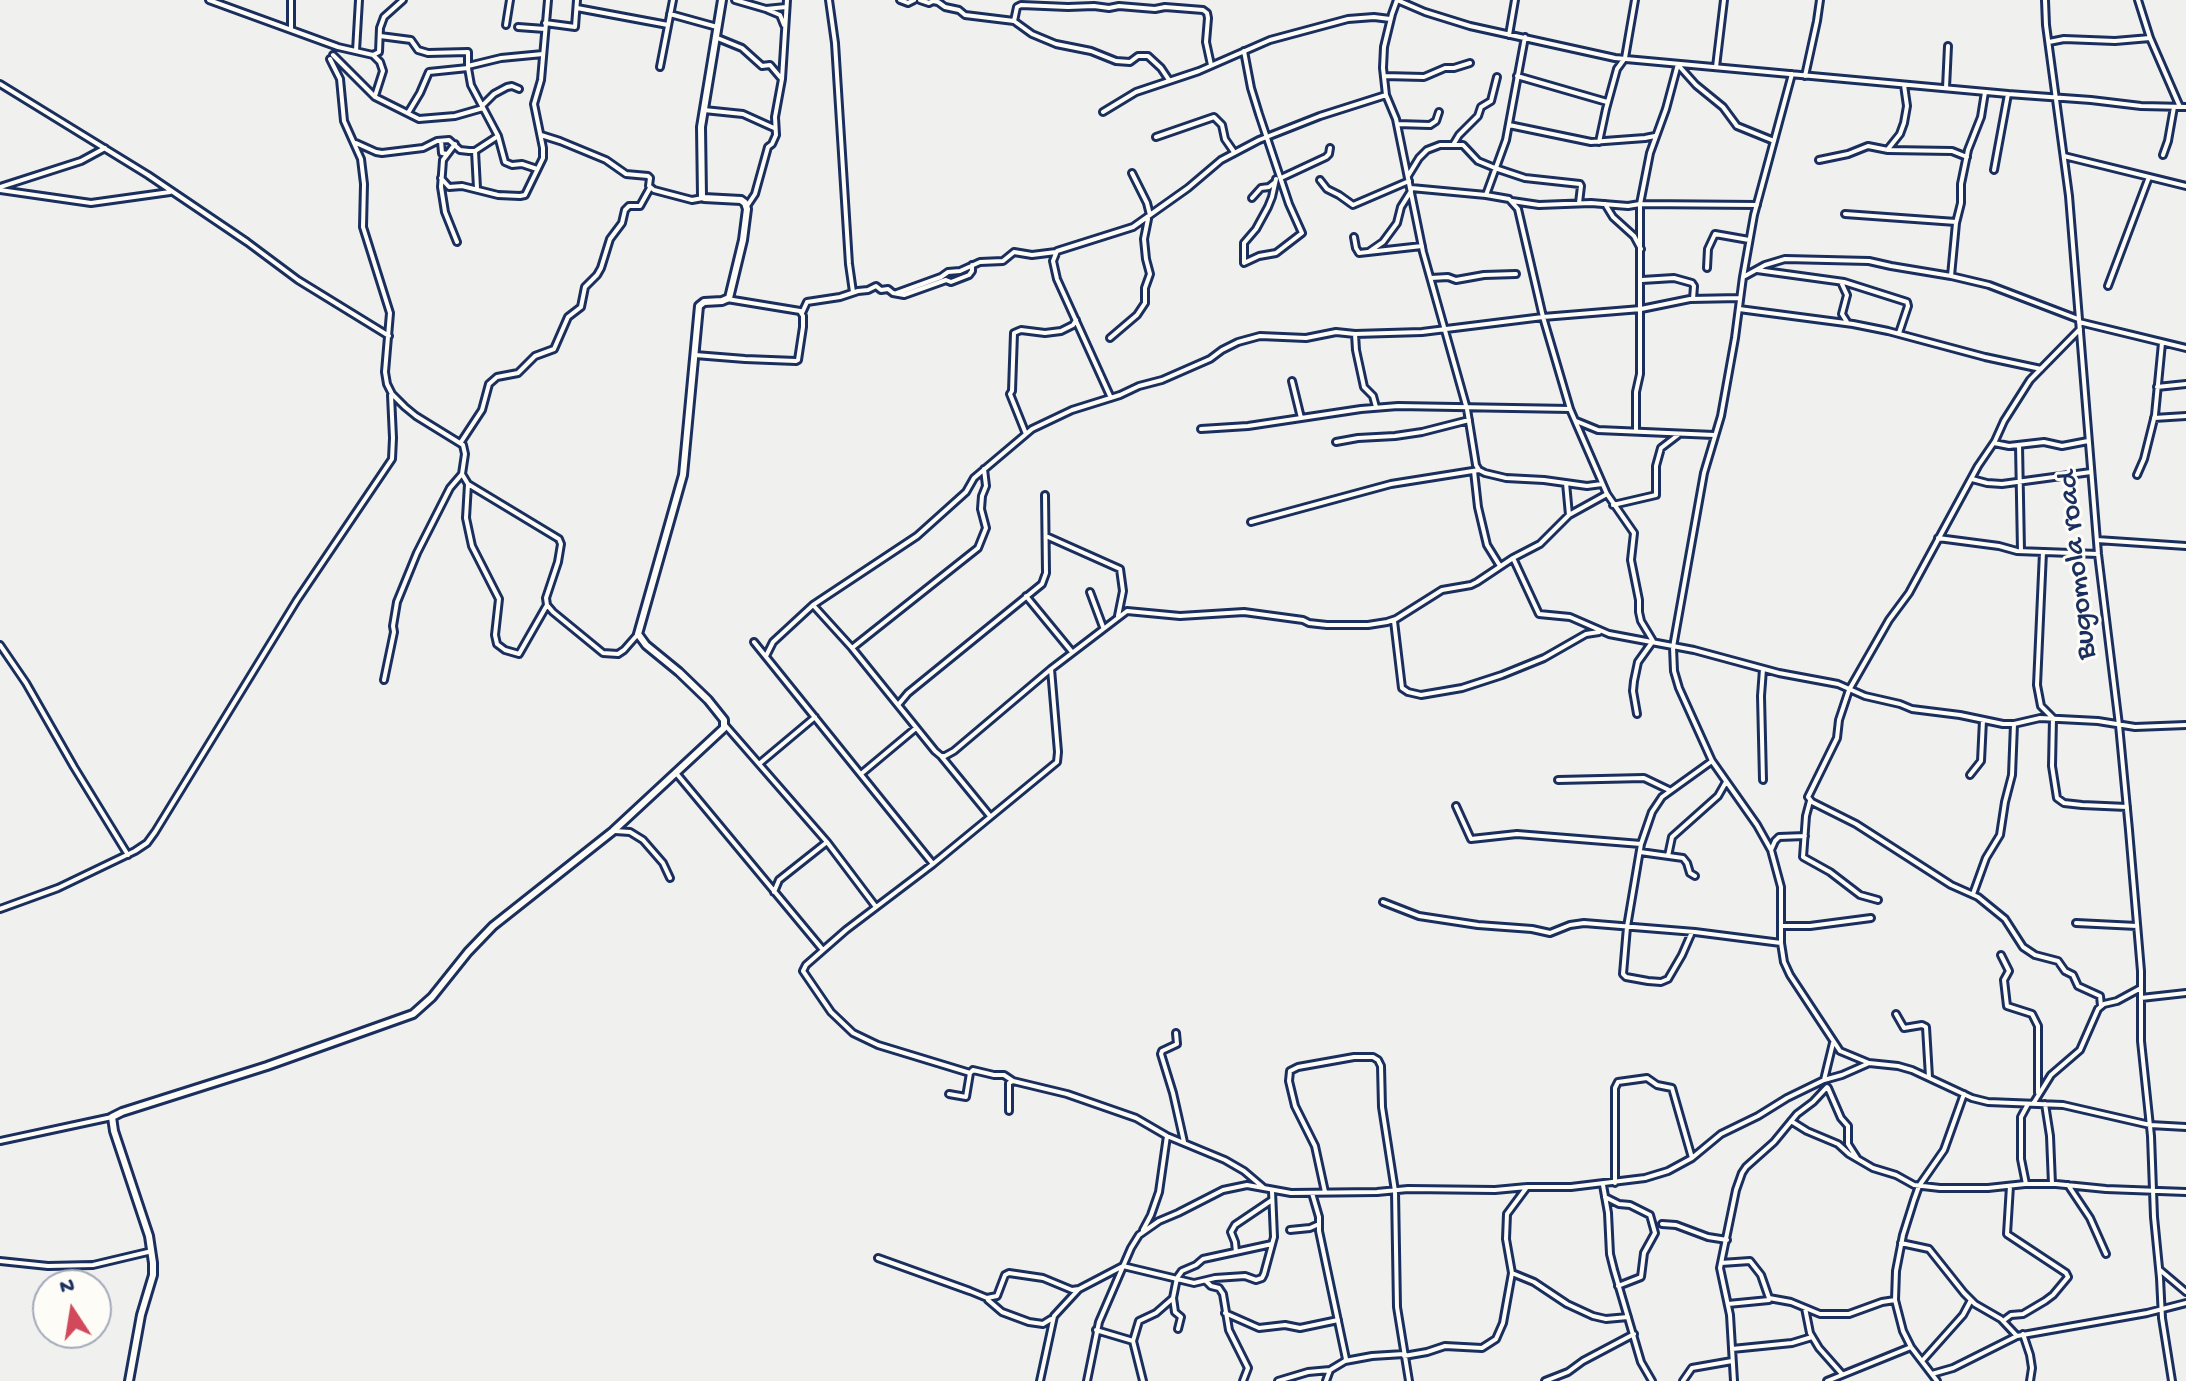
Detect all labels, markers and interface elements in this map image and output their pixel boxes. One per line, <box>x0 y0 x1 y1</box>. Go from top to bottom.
street label: Bugomola road <box>2051 469 2107 661</box>
north arrow <box>32 1269 112 1349</box>
text: N <box>58 1273 77 1302</box>

